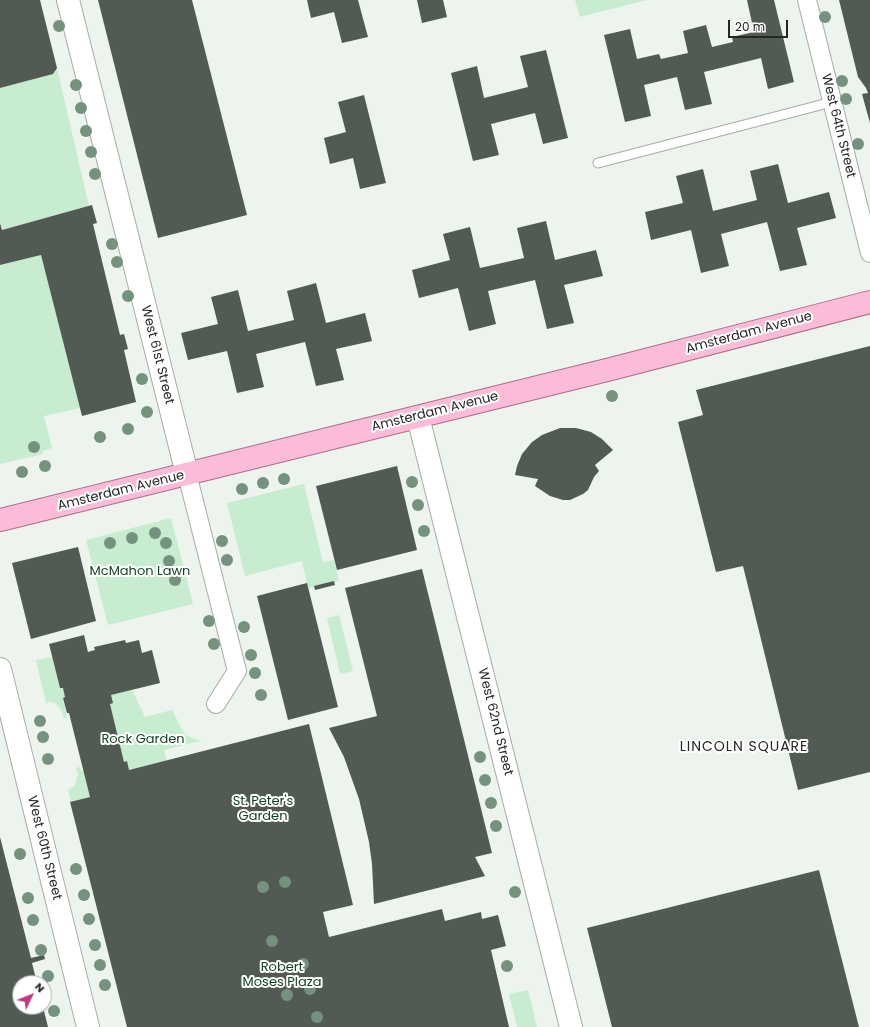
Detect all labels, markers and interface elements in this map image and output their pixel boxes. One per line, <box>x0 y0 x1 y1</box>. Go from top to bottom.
scale bar <box>730 12 790 38</box>
text: 20 m <box>735 18 765 35</box>
street label: West 64th Street <box>818 72 858 180</box>
street label: West 61st Street <box>137 304 177 406</box>
street label: Amsterdam Avenue <box>684 309 814 357</box>
street label: Amsterdam Avenue <box>370 389 500 435</box>
street label: Amsterdam Avenue <box>56 468 186 514</box>
park label: McMahon Lawn <box>90 564 190 580</box>
street label: West 62nd Street <box>474 667 516 777</box>
park label: Rock Garden <box>101 732 185 748</box>
district label: LINCOLN SQUARE <box>680 739 808 755</box>
street label: West 60th Street <box>24 794 64 902</box>
park label: St. Peter's Garden <box>233 794 293 825</box>
park label: Robert Moses Plaza <box>243 960 321 991</box>
north arrow <box>12 975 52 1015</box>
text: N <box>31 979 49 996</box>

